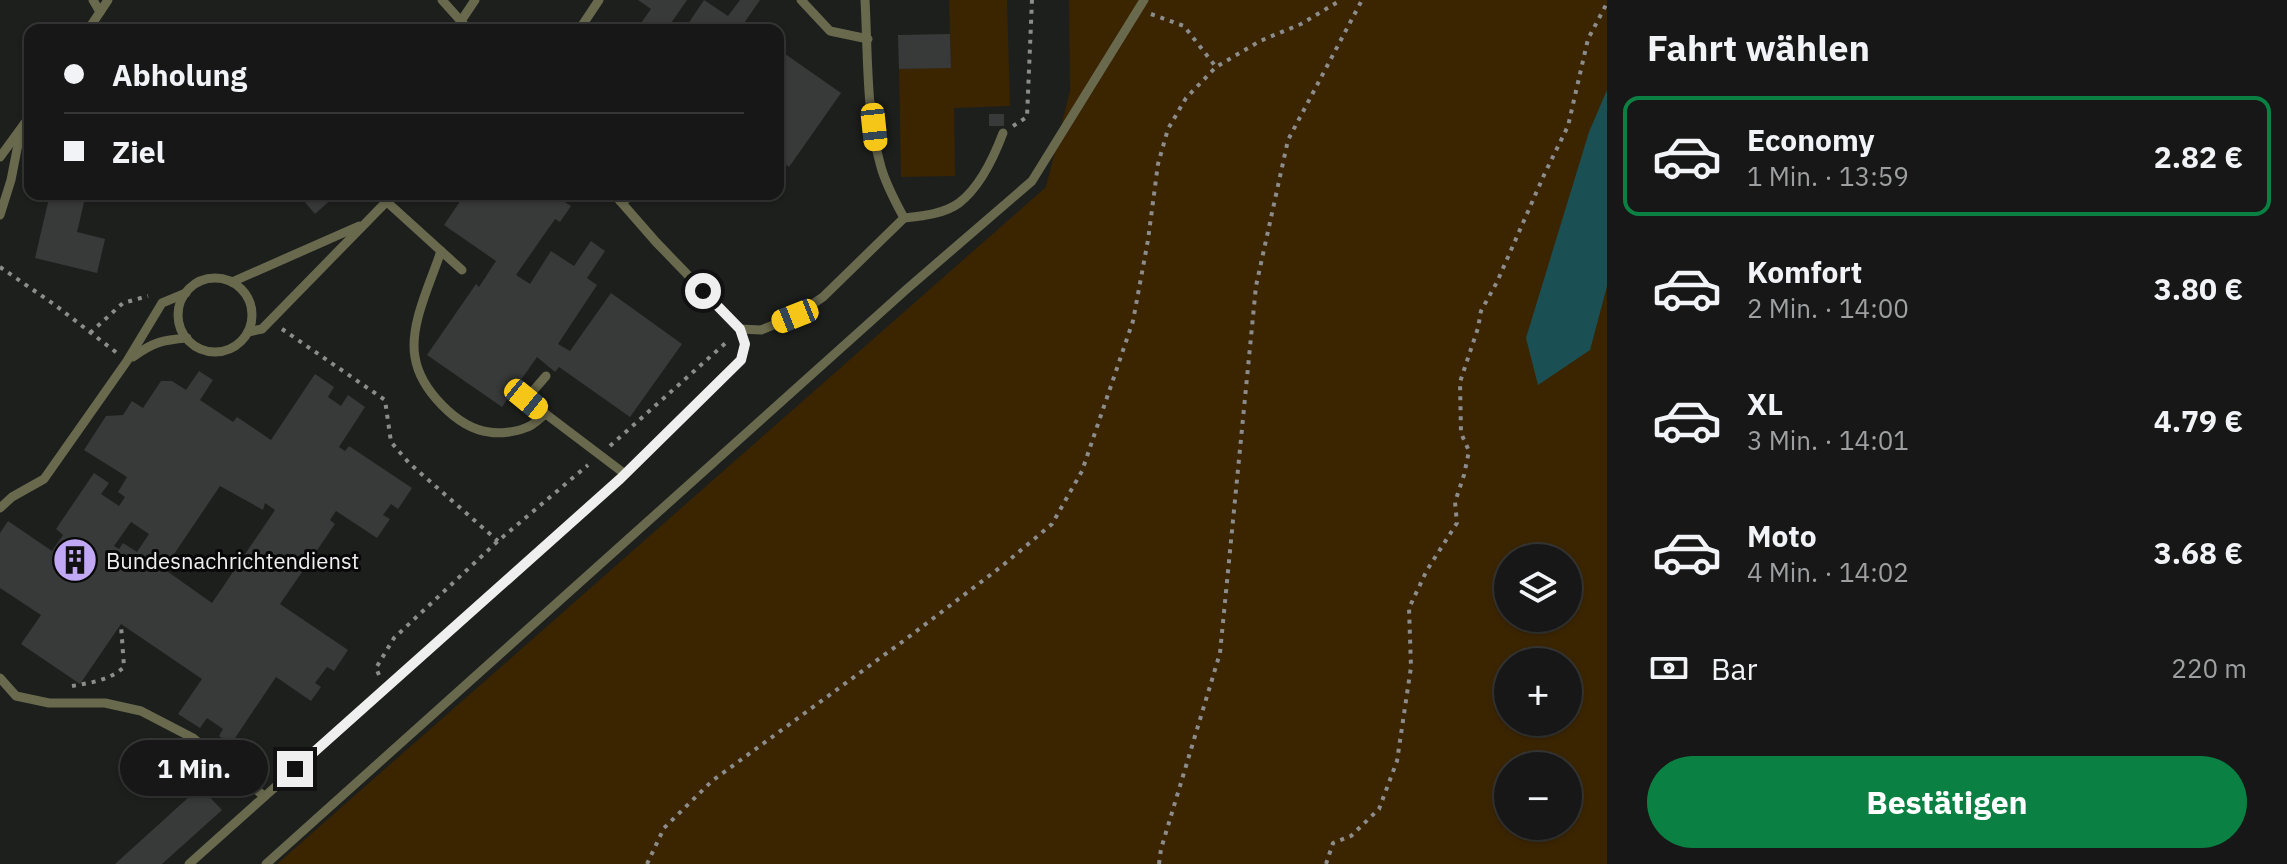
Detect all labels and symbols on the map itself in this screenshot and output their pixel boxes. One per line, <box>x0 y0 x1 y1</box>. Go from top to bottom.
car <box>860 102 888 152</box>
route start <box>685 273 721 309</box>
car <box>768 296 822 336</box>
car <box>500 375 552 423</box>
building icon: Bundesnachrichtendienst <box>51 536 99 584</box>
place label: Bundesnachrichtendienst <box>106 546 359 575</box>
callout: 1 Min. <box>119 741 267 797</box>
route end <box>277 751 313 787</box>

